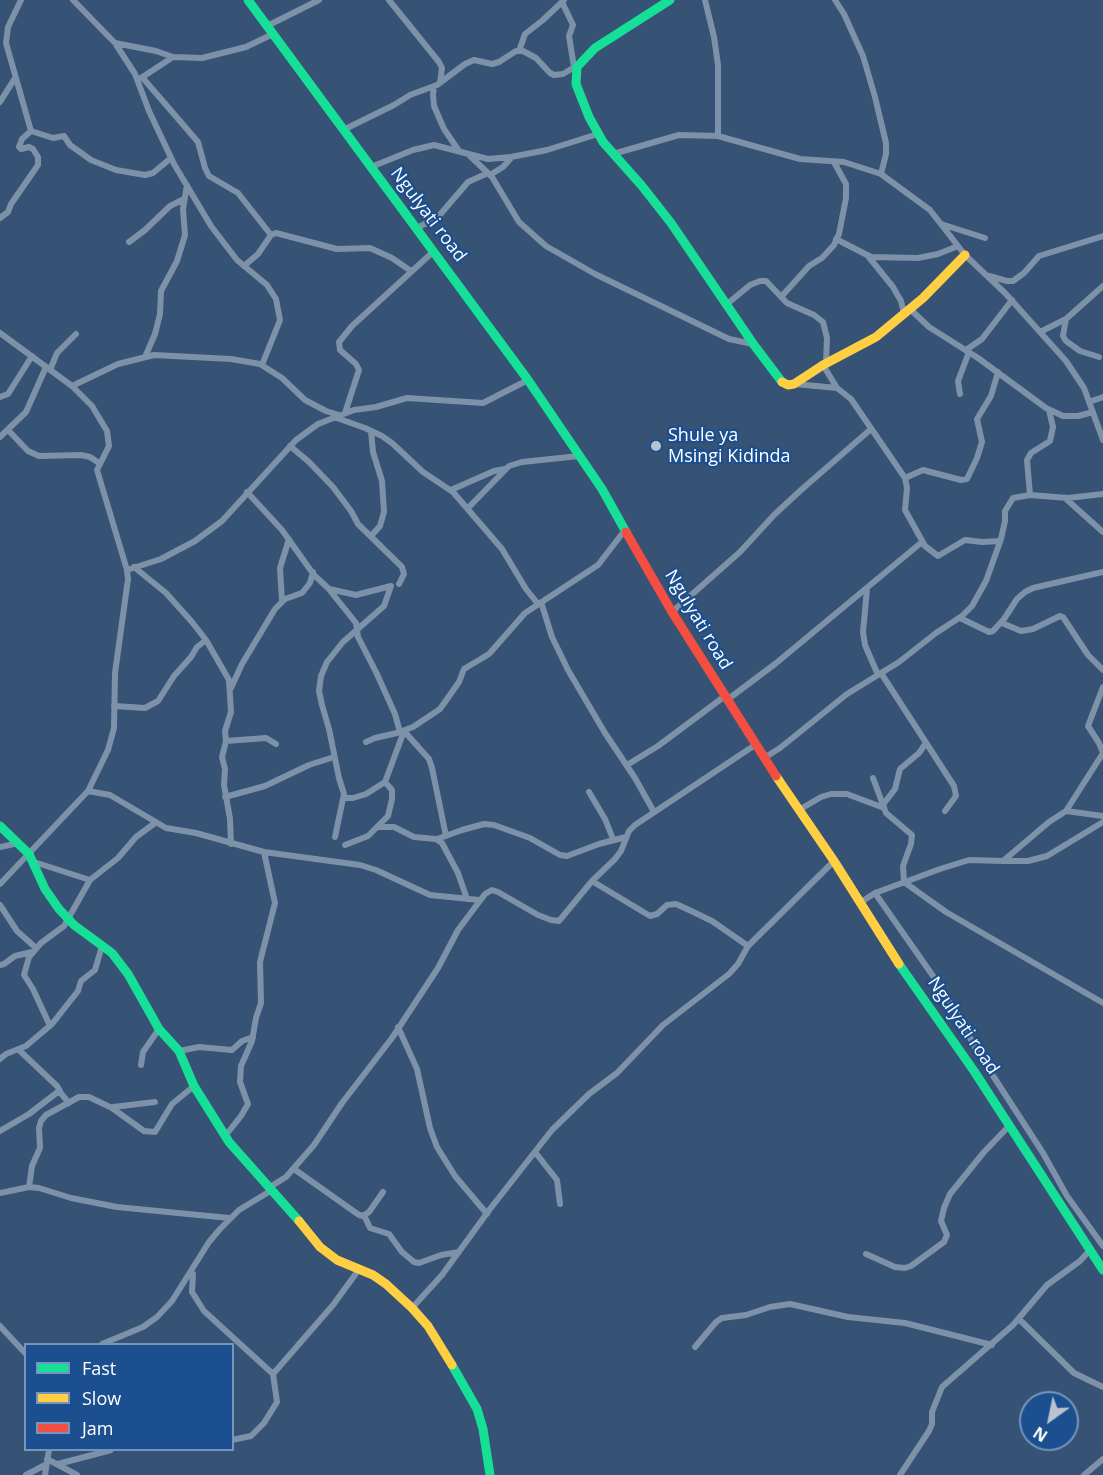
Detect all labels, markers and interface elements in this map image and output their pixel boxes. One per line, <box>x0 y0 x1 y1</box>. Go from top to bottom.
street label: Ngulyati road <box>385 163 471 267</box>
place label: Shule ya Msingi Kidinda <box>668 425 791 468</box>
marker: Shule ya Msingi Kidinda <box>649 439 663 453</box>
street label: Ngulyati road <box>660 566 736 674</box>
street label: Ngulyati road <box>923 973 1003 1079</box>
legend <box>24 1343 234 1451</box>
text: Fast <box>82 1356 116 1380</box>
text: Slow <box>82 1386 121 1410</box>
north arrow <box>1019 1391 1079 1451</box>
text: Jam <box>82 1416 114 1440</box>
text: N <box>1029 1422 1052 1447</box>

